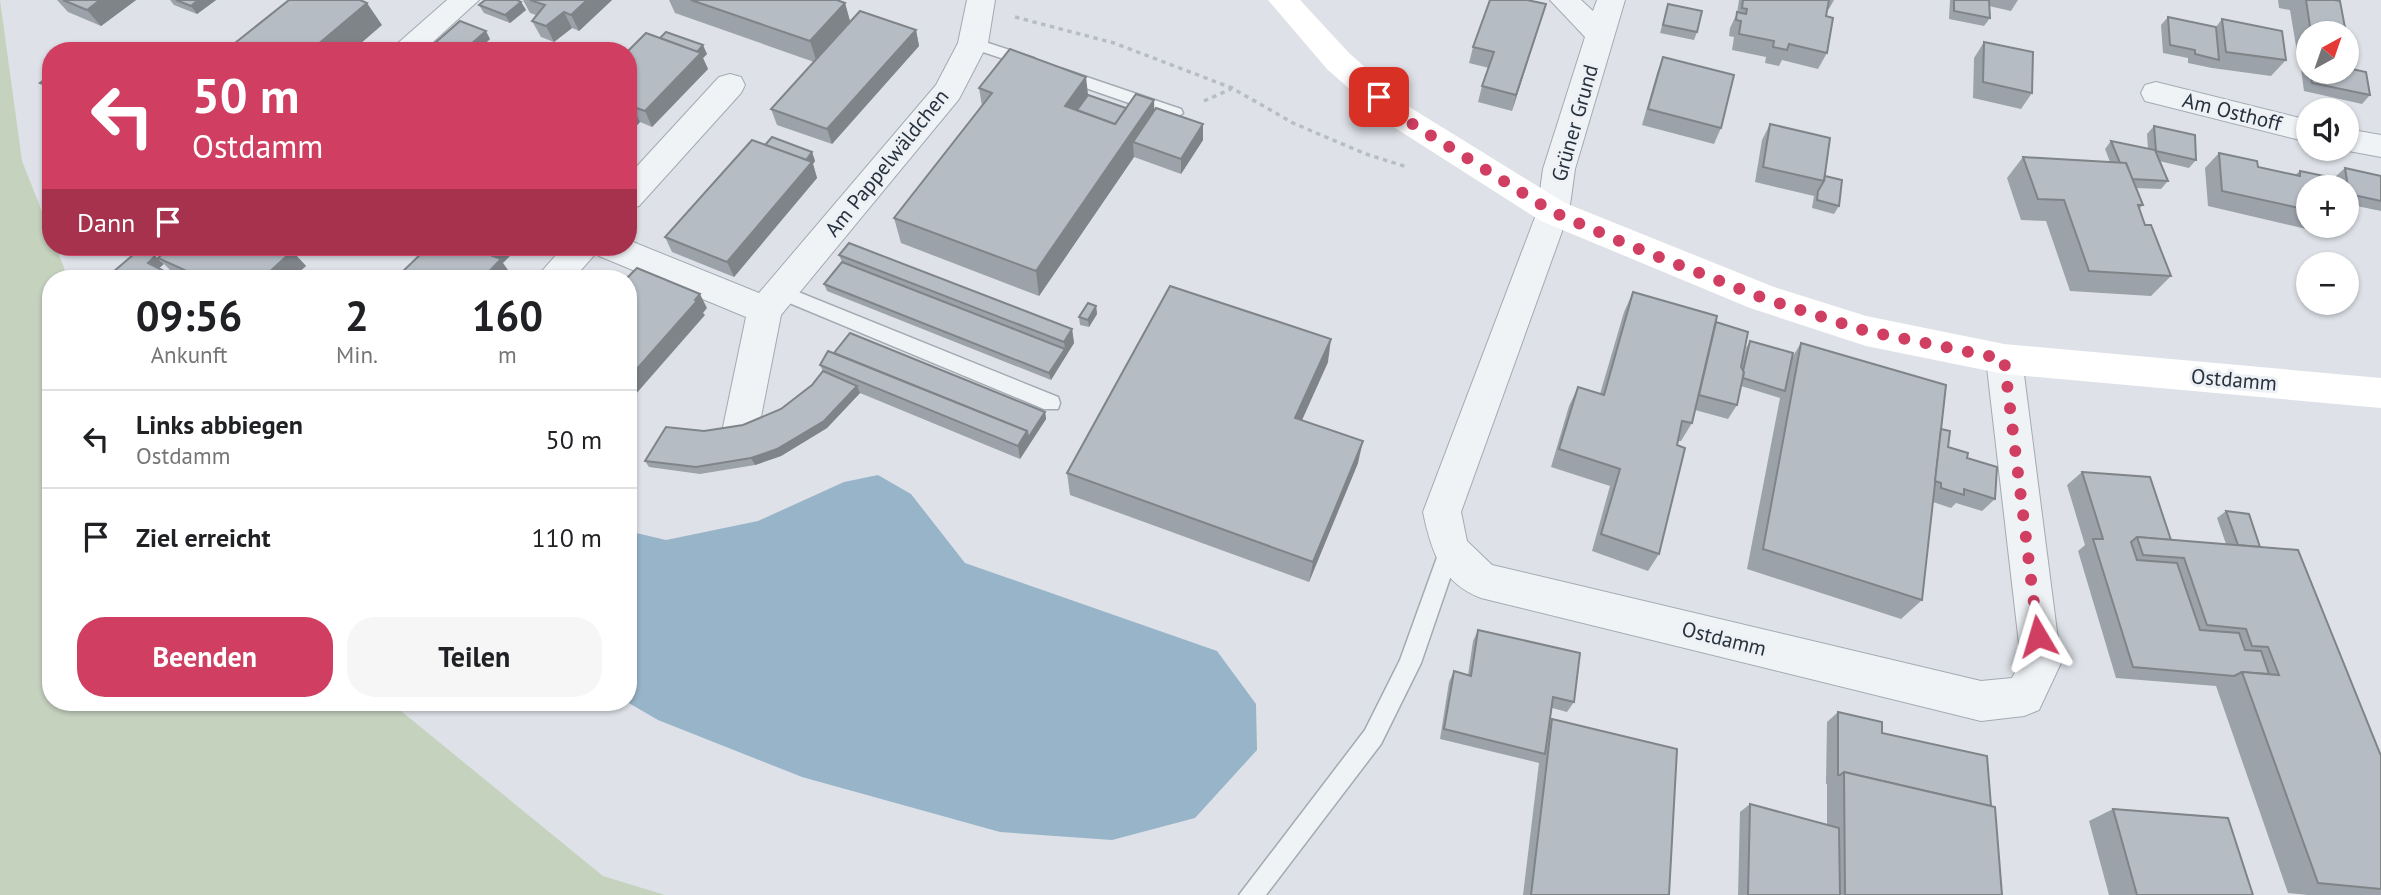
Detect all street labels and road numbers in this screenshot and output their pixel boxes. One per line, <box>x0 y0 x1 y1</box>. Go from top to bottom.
street label: Grüner Grund <box>1545 61 1604 184</box>
street label: Am Pappelwäldchen <box>819 83 954 242</box>
street label: Am Osthoff <box>2180 86 2286 137</box>
street label: Ostdamm <box>2190 362 2278 397</box>
street label: Ostdamm <box>1679 615 1769 662</box>

